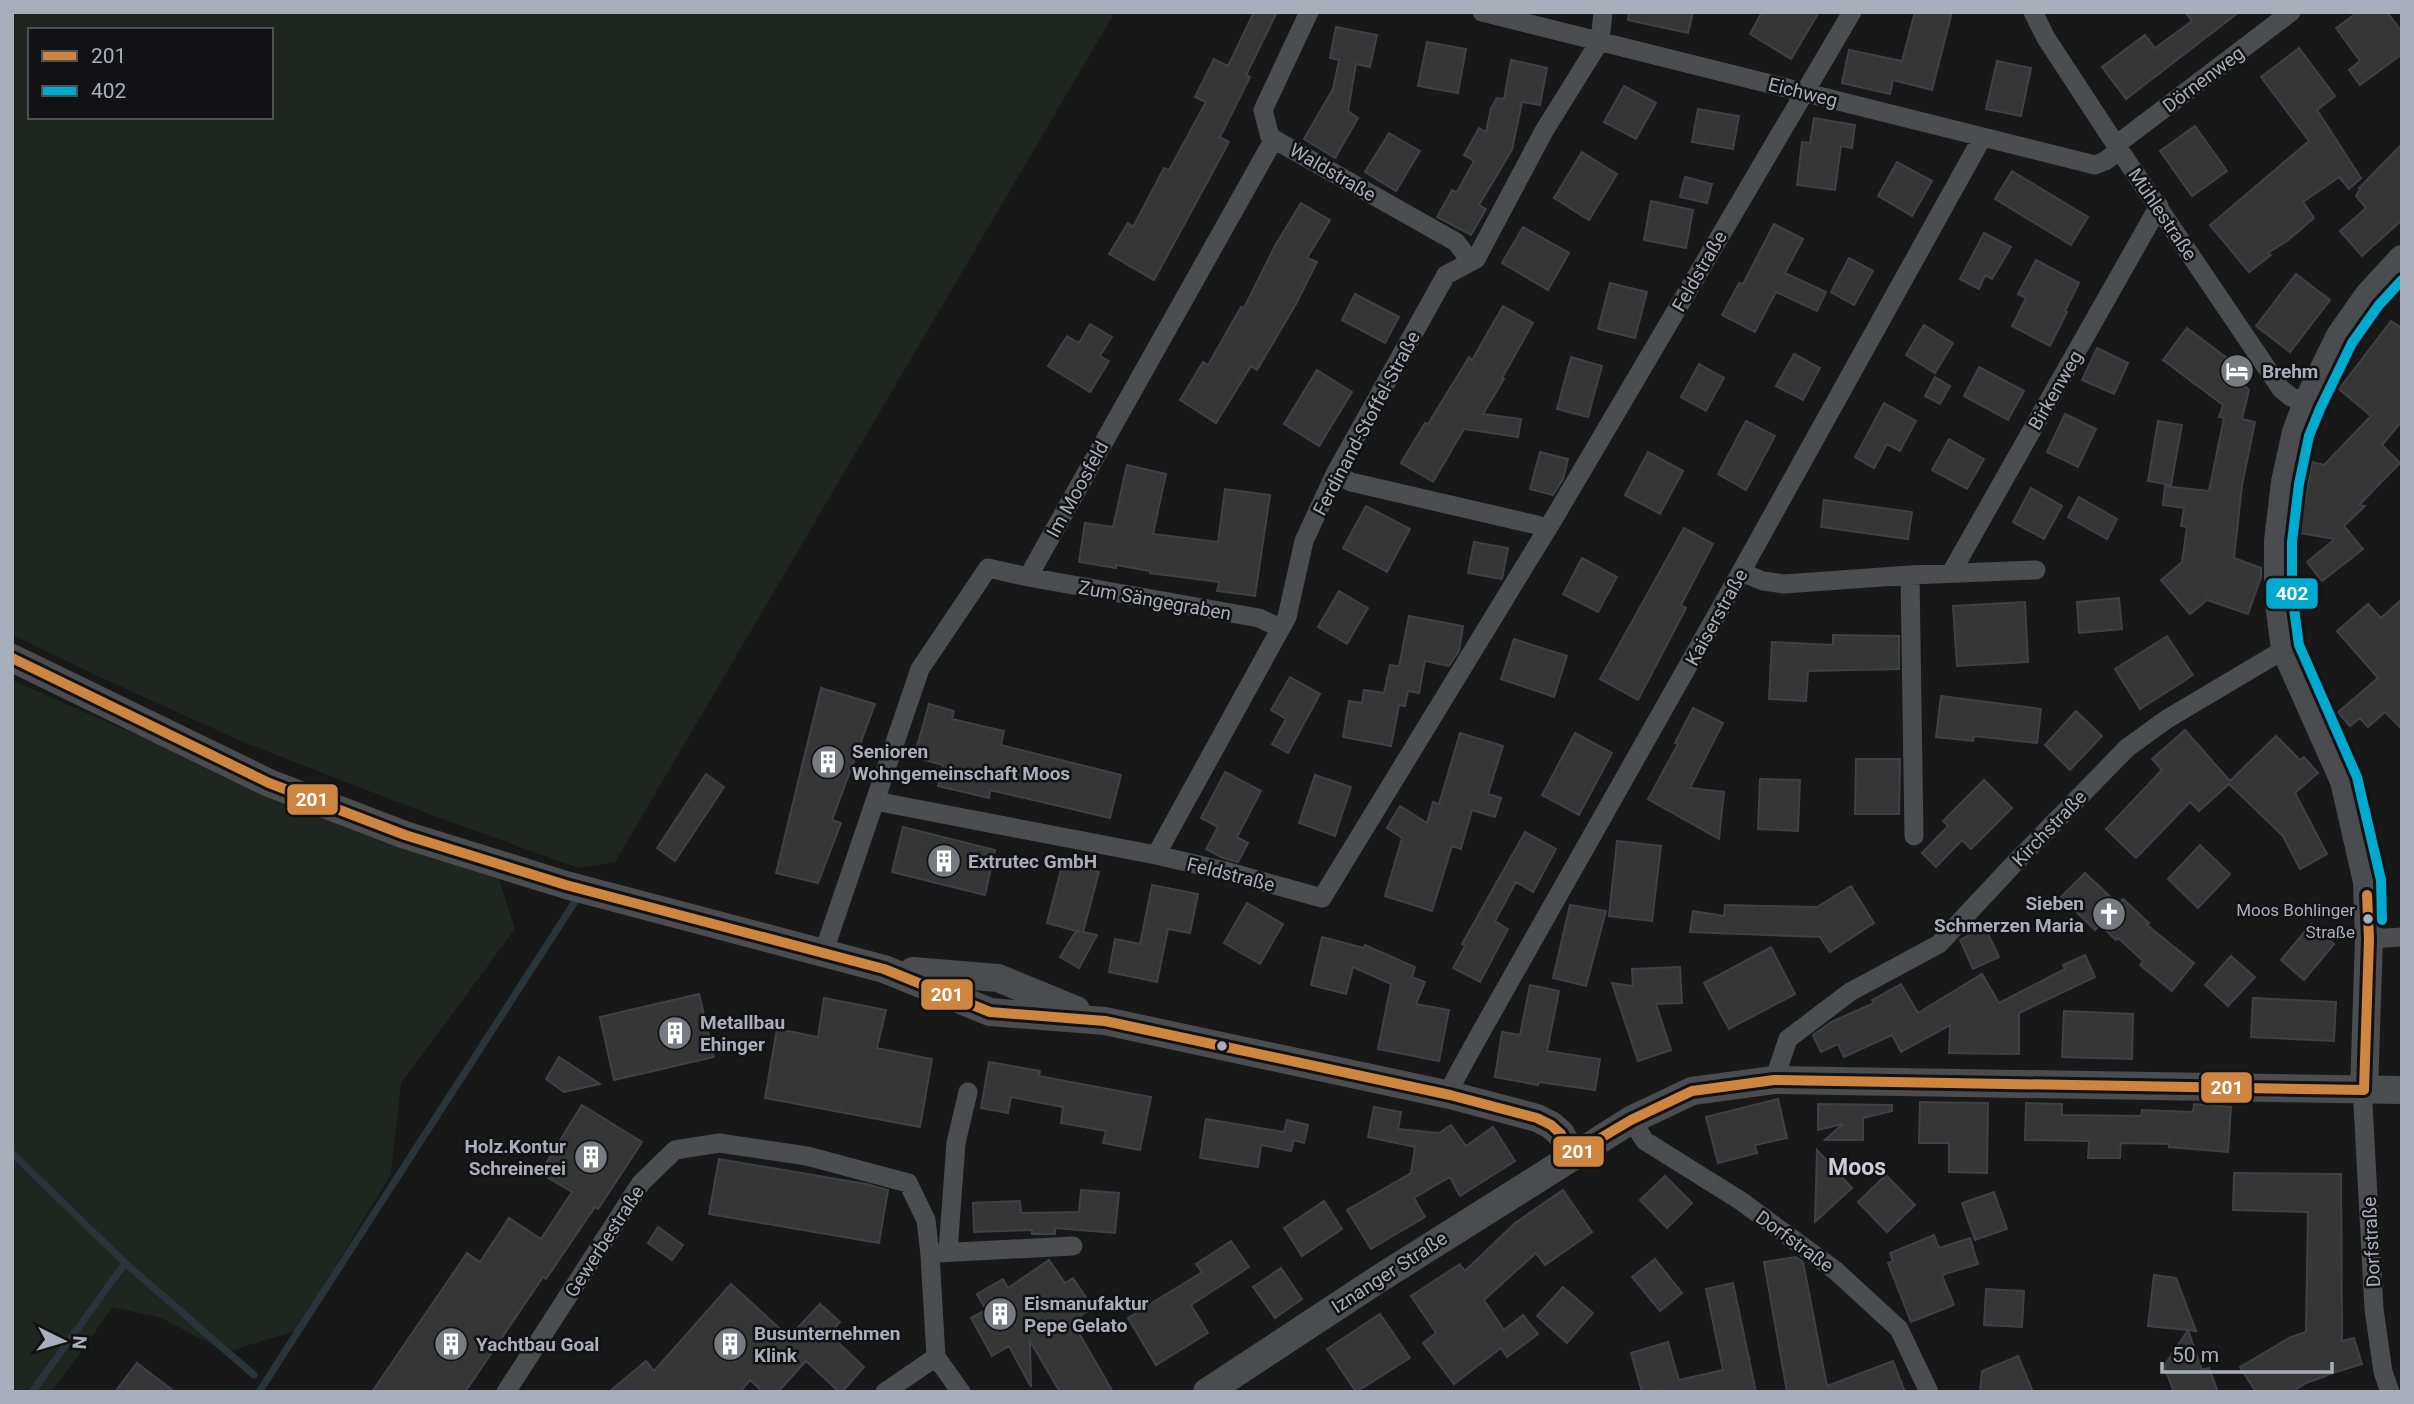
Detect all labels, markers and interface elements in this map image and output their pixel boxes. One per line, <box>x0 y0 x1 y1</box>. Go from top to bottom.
legend <box>28 28 273 119</box>
street label: Dörnenweg <box>2158 41 2248 117</box>
text: 201 <box>91 44 126 68</box>
street label: Eichweg <box>1766 73 1840 112</box>
text: 402 <box>91 79 127 103</box>
street label: Waldstraße <box>1285 138 1380 206</box>
street label: Mühlestraße <box>2123 164 2202 265</box>
street label: Feldstraße <box>1667 227 1732 316</box>
street label: Ferdinand-Stoffel-Straße <box>1308 327 1425 519</box>
street label: Birkenweg <box>2023 346 2087 434</box>
hotel icon: Brehm <box>2218 352 2256 390</box>
place label: Brehm <box>2262 360 2318 383</box>
street label: Im Moosfeld <box>1042 437 1113 541</box>
street label: Kaiserstraße <box>1680 565 1752 670</box>
street label: Zum Sängegraben <box>1077 576 1233 625</box>
line badge: 402 <box>2265 577 2319 610</box>
text: 402 <box>2276 582 2308 605</box>
place label: Senioren Wohngemeinschaft Moos <box>852 740 1070 785</box>
building icon: Senioren Wohngemeinschaft Moos <box>809 743 847 781</box>
line badge: 201 <box>286 783 339 816</box>
street label: Kirchstraße <box>2007 785 2091 871</box>
text: 201 <box>296 788 328 811</box>
building icon: Extrutec GmbH <box>925 842 963 880</box>
place label: Extrutec GmbH <box>968 850 1097 873</box>
street label: Feldstraße <box>1185 852 1277 896</box>
place label: Sieben Schmerzen Maria <box>1934 892 2084 937</box>
church icon: Sieben Schmerzen Maria <box>2090 895 2128 933</box>
place label: Moos Bohlinger Straße <box>2236 900 2355 942</box>
marker: Moos Bohlinger Straße <box>2361 912 2375 926</box>
line badge: 201 <box>920 978 974 1011</box>
text: 201 <box>931 983 963 1006</box>
place label: Metallbau Ehinger <box>700 1011 785 1056</box>
building icon: Metallbau Ehinger <box>656 1014 694 1052</box>
unlabelled marker <box>1215 1039 1229 1053</box>
line badge: 201 <box>2200 1071 2253 1104</box>
text: 201 <box>2211 1076 2243 1099</box>
place label: Holz.Kontur Schreinerei <box>464 1135 566 1180</box>
line badge: 201 <box>1552 1135 1605 1168</box>
building icon: Holz.Kontur Schreinerei <box>572 1138 610 1176</box>
text: 201 <box>1562 1140 1594 1163</box>
district label: Moos <box>1828 1154 1886 1181</box>
street label: Gewerbestraße <box>560 1181 649 1301</box>
street label: Dorfstraße <box>2358 1196 2385 1288</box>
street label: Dorfstraße <box>1751 1206 1838 1277</box>
street label: Iznanger Straße <box>1327 1227 1451 1318</box>
place label: Eismanufaktur Pepe Gelato <box>1024 1292 1149 1337</box>
building icon: Eismanufaktur Pepe Gelato <box>981 1295 1019 1333</box>
north arrow <box>28 1306 98 1376</box>
place label: Busunternehmen Klink <box>754 1322 900 1367</box>
building icon: Yachtbau Goal <box>432 1325 470 1363</box>
building icon: Busunternehmen Klink <box>711 1325 749 1363</box>
scale bar <box>2162 1330 2332 1374</box>
place label: Yachtbau Goal <box>476 1333 599 1356</box>
text: N <box>67 1335 91 1350</box>
text: 50 m <box>2172 1343 2219 1367</box>

